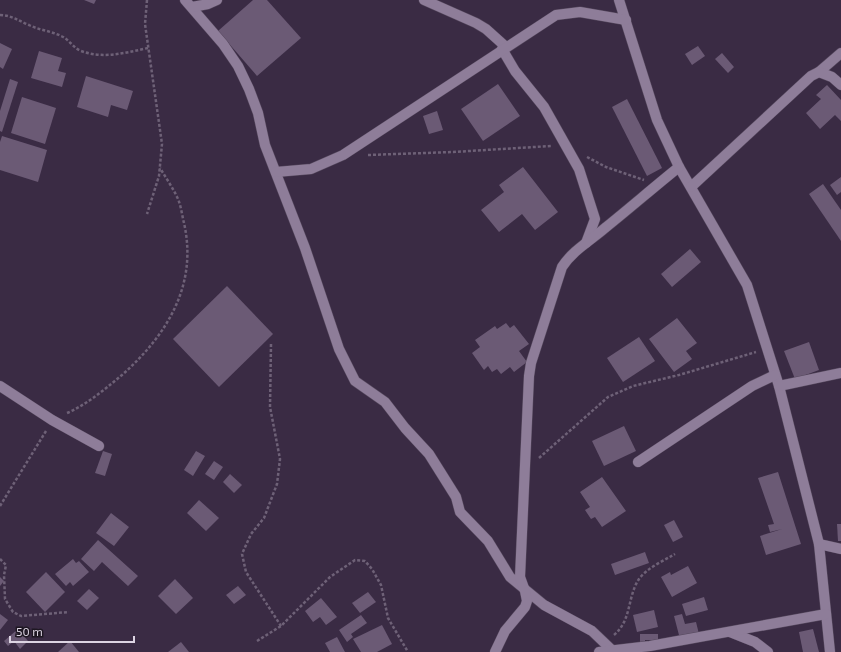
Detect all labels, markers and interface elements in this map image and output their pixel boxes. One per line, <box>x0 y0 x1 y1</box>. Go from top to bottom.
scale bar <box>10 618 134 644</box>
text: 50 m <box>16 624 43 638</box>

